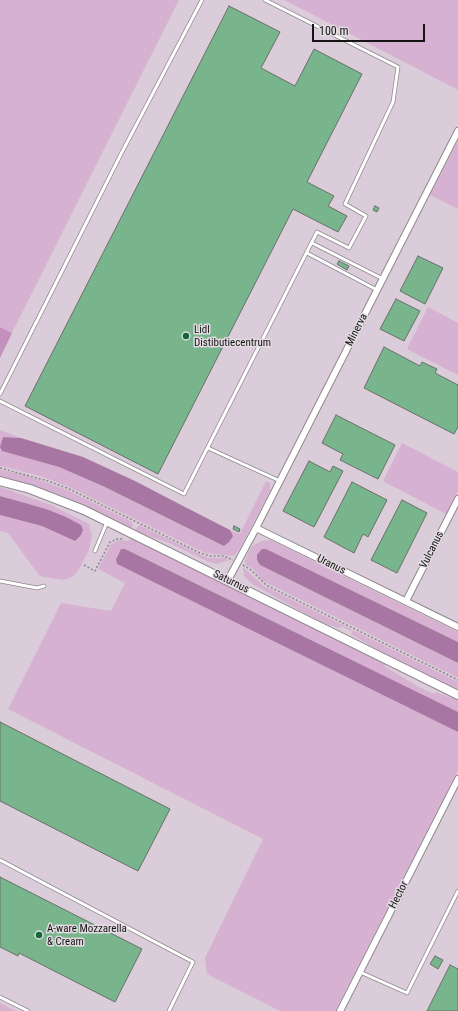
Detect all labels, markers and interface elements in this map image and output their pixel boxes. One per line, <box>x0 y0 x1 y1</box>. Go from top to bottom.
scale bar <box>314 16 427 42</box>
text: 100 m <box>319 24 349 38</box>
street label: Minerva <box>343 312 371 348</box>
place label: Lidl Distibutiecentrum <box>194 323 271 349</box>
marker: Lidl Distibutiecentrum <box>181 331 191 341</box>
street label: Vulcanus <box>417 529 447 571</box>
street label: Uranus <box>315 552 347 578</box>
street label: Saturnus <box>211 568 251 596</box>
street label: Hector <box>387 879 411 911</box>
place label: A-ware Mozzarella & Cream <box>47 922 127 948</box>
marker: A-ware Mozzarella & Cream <box>34 930 44 940</box>

